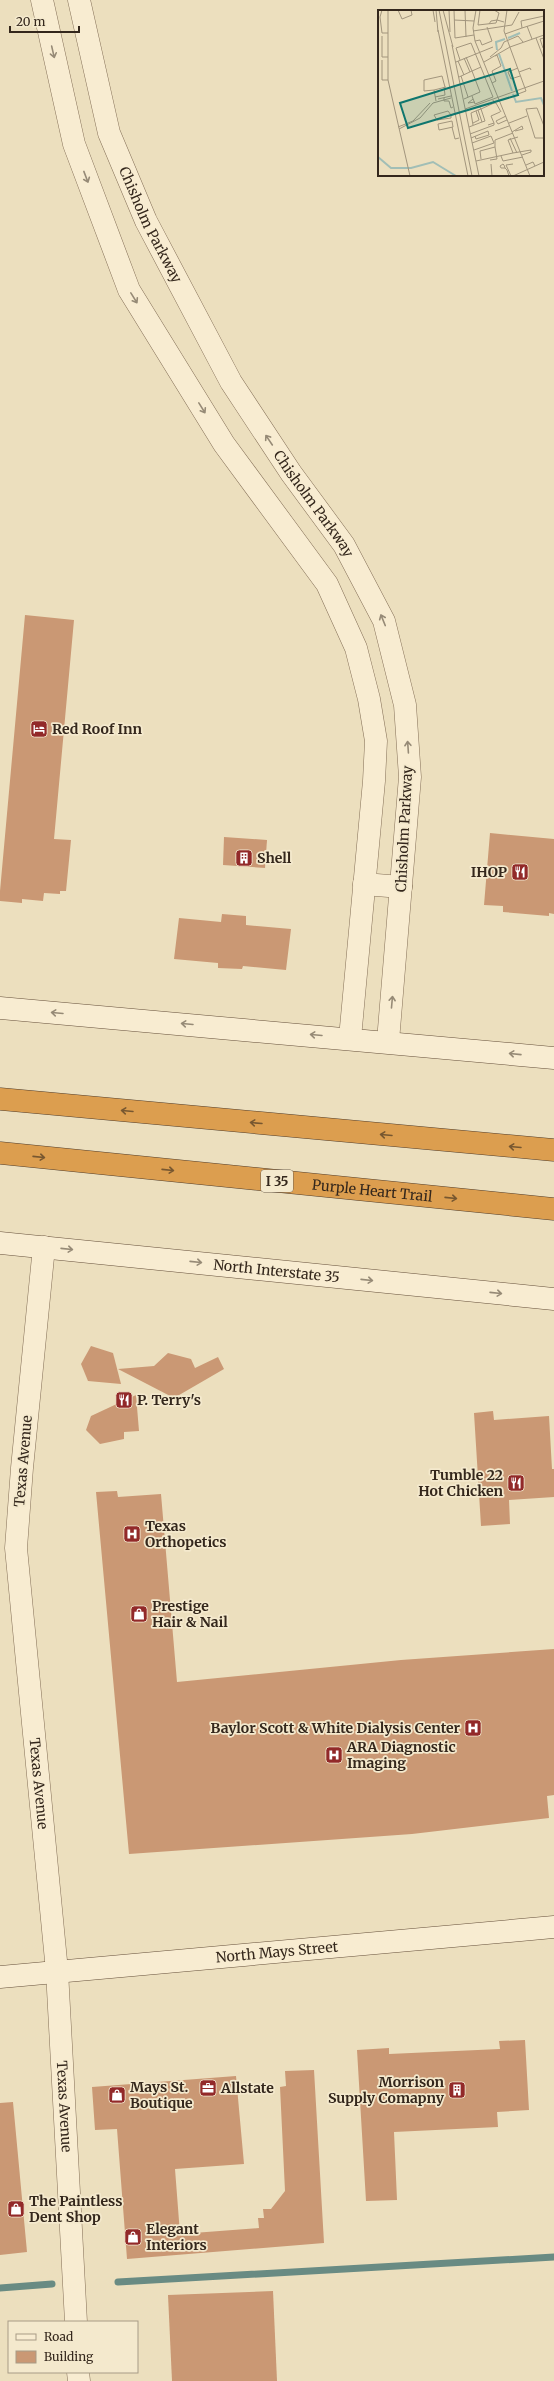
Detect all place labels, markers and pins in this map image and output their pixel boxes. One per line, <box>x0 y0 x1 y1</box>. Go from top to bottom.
hotel icon: Red Roof Inn <box>29 719 49 739</box>
place label: Red Roof Inn <box>52 720 142 738</box>
building icon: Shell <box>234 848 254 868</box>
place label: Shell <box>257 849 292 867</box>
restaurant icon: IHOP <box>510 862 530 882</box>
place label: IHOP <box>471 863 507 881</box>
restaurant icon: P. Terry's <box>114 1390 134 1410</box>
place label: P. Terry's <box>137 1391 201 1409</box>
place label: Tumble 22 Hot Chicken <box>418 1466 503 1500</box>
restaurant icon: Tumble 22 Hot Chicken <box>506 1473 526 1493</box>
place label: Texas Orthopetics <box>145 1517 227 1551</box>
hospital icon: Texas Orthopetics <box>122 1524 142 1544</box>
place label: Prestige Hair & Nail <box>152 1597 228 1631</box>
shop icon: Prestige Hair & Nail <box>129 1604 149 1624</box>
hospital icon: Baylor Scott & White Dialysis Center <box>463 1718 483 1738</box>
place label: Baylor Scott & White Dialysis Center <box>211 1719 460 1737</box>
place label: ARA Diagnostic Imaging <box>346 1738 456 1772</box>
hospital icon: ARA Diagnostic Imaging <box>324 1745 344 1765</box>
place label: Morrison Supply Comapny <box>328 2073 445 2107</box>
place label: Mays St. Boutique <box>130 2078 193 2112</box>
office icon: Allstate <box>198 2078 218 2098</box>
place label: Allstate <box>220 2079 274 2097</box>
building icon: Morrison Supply Comapny <box>447 2080 467 2100</box>
shop icon: Mays St. Boutique <box>107 2085 127 2105</box>
place label: The Paintless Dent Shop <box>29 2192 122 2226</box>
shop icon: The Paintless Dent Shop <box>6 2199 26 2219</box>
place label: Elegant Interiors <box>146 2220 207 2254</box>
shop icon: Elegant Interiors <box>123 2227 143 2247</box>

